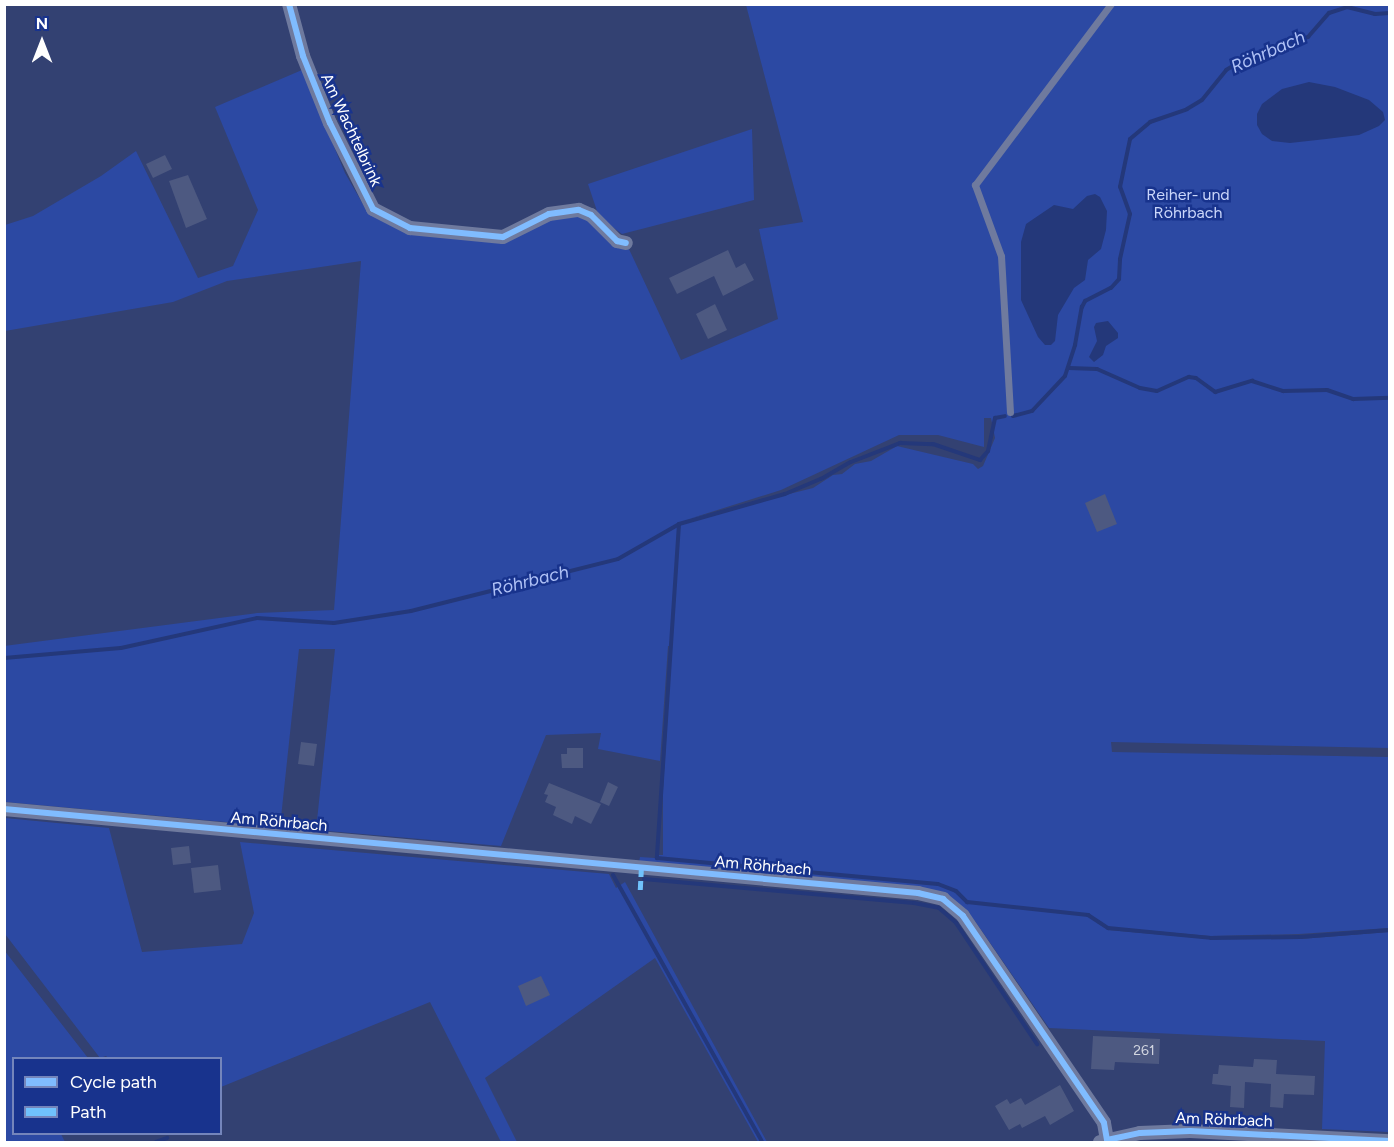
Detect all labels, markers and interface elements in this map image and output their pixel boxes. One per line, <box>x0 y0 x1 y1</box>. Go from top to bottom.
north arrow <box>12 12 72 72</box>
text: N <box>36 14 48 33</box>
water label: Röhrbach <box>1228 26 1308 78</box>
street label: Am Wachtelbrink <box>316 71 386 189</box>
park label: Reiher- und Röhrbach <box>1146 185 1230 223</box>
water label: Röhrbach <box>489 561 571 601</box>
street label: Am Röhrbach <box>230 808 328 836</box>
street label: Am Röhrbach <box>714 852 812 880</box>
house number: 261 <box>1133 1043 1155 1059</box>
legend <box>12 1057 222 1135</box>
text: Cycle path <box>70 1071 157 1093</box>
text: Path <box>70 1101 106 1123</box>
street label: Am Röhrbach <box>1175 1109 1273 1131</box>

